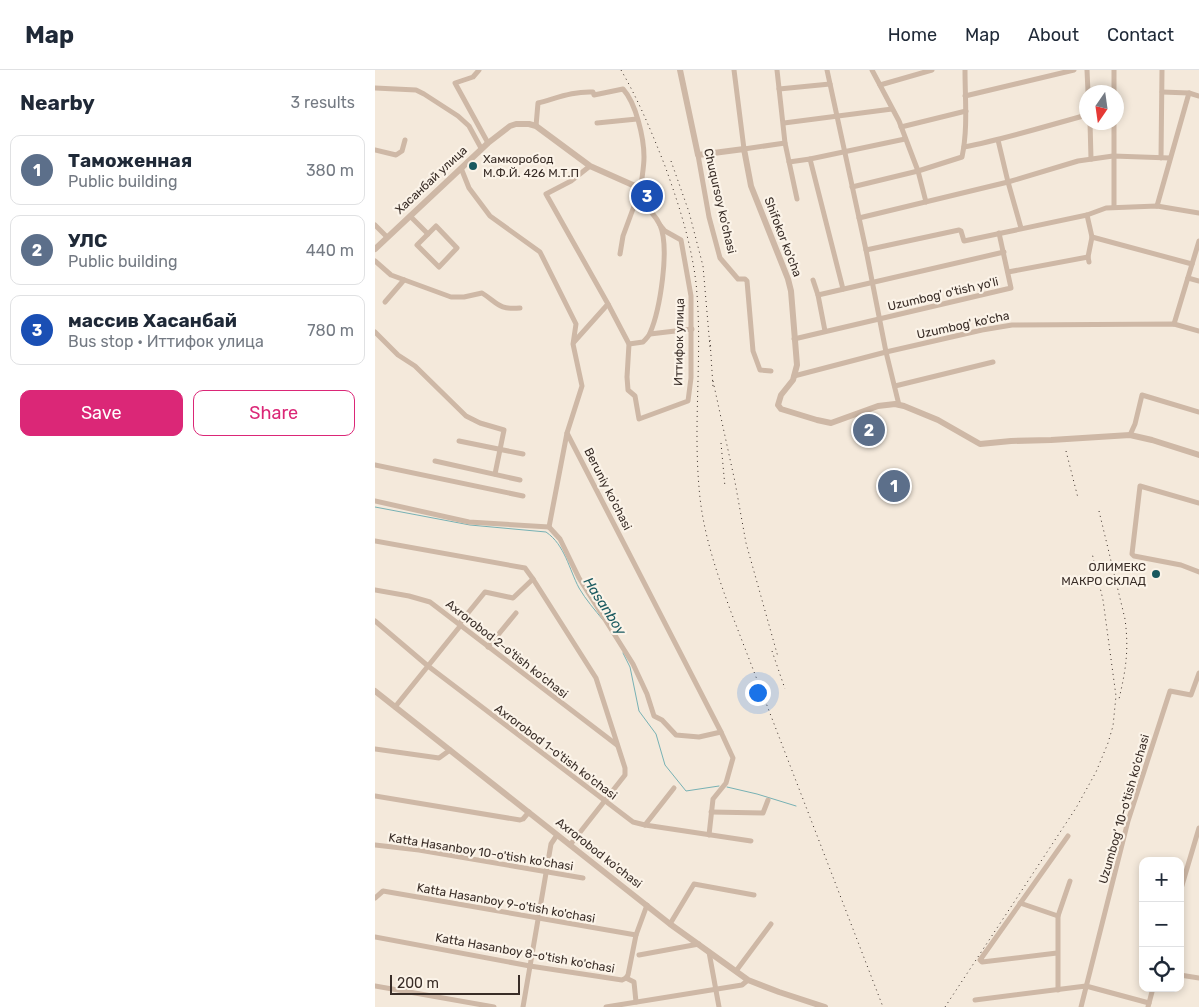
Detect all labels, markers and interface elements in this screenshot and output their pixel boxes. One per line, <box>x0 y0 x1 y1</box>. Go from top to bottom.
text: Map <box>25 21 74 49</box>
text: Home <box>888 24 937 46</box>
text: Map <box>965 24 1000 46</box>
text: About <box>1028 24 1079 46</box>
text: Contact <box>1107 24 1174 46</box>
north arrow <box>1079 85 1124 130</box>
text: Nearby <box>20 90 95 115</box>
text: 3 results <box>290 93 355 112</box>
street label: Хасанбай улица <box>392 143 470 217</box>
street label: Chuqursoy ko'chasi <box>701 147 739 255</box>
text: Таможенная <box>68 149 192 172</box>
place label: Хамкоробод М.Ф.Й. 426 М.Т.П <box>483 152 579 180</box>
marker: Хамкоробод М.Ф.Й. 426 М.Т.П <box>467 160 479 172</box>
text: 1 <box>33 161 41 180</box>
text: 380 m <box>306 161 354 180</box>
text: Public building <box>68 172 178 191</box>
pin: 3 <box>631 177 663 215</box>
street label: Shifokor ko'cha <box>761 195 805 279</box>
text: УЛС <box>68 229 107 252</box>
text: 2 <box>32 241 42 260</box>
text: 440 m <box>306 241 354 260</box>
text: Public building <box>68 252 178 271</box>
street label: Uzumbog' o'tish yo'li <box>886 274 1000 314</box>
street label: Иттифок улица <box>671 298 687 386</box>
street label: Uzumbog' ko'cha <box>915 308 1011 342</box>
text: массив Хасанбай <box>68 309 237 332</box>
text: 3 <box>32 321 42 340</box>
text: 780 m <box>307 321 354 340</box>
text: Bus stop · Иттифок улица <box>68 332 264 351</box>
button: Save <box>20 390 183 436</box>
button: Share <box>193 390 355 436</box>
pin: 2 <box>853 411 885 449</box>
street label: Beruniy ko'chasi <box>581 446 635 532</box>
pin: 1 <box>878 467 910 505</box>
place label: ОЛИМЕКС МАКРО СКЛАД <box>1061 560 1147 588</box>
marker: ОЛИМЕКС МАКРО СКЛАД <box>1150 568 1162 580</box>
water label: Hasanboy <box>580 574 630 640</box>
street label: Axrorobod 2-o'tish ko'chasi <box>443 597 571 701</box>
your location <box>745 680 771 706</box>
street label: Axrorobod 1-o'tish ko'chasi <box>492 701 620 803</box>
street label: Uzumbog' 10-o'tish ko'chasi <box>1096 732 1152 885</box>
street label: Axrorobod ko'chasi <box>553 815 645 891</box>
street label: Katta Hasanboy 10-o'tish ko'chasi <box>388 830 574 874</box>
map controls <box>1139 857 1184 992</box>
button: + <box>1139 857 1184 902</box>
street label: Katta Hasanboy 9-o'tish ko'chasi <box>416 880 596 926</box>
button: − <box>1139 902 1184 947</box>
street label: Katta Hasanboy 8-o'tish ko'chasi <box>434 930 616 976</box>
button: locate <box>1139 947 1184 992</box>
scale bar <box>390 972 520 995</box>
text: 200 m <box>397 975 439 992</box>

